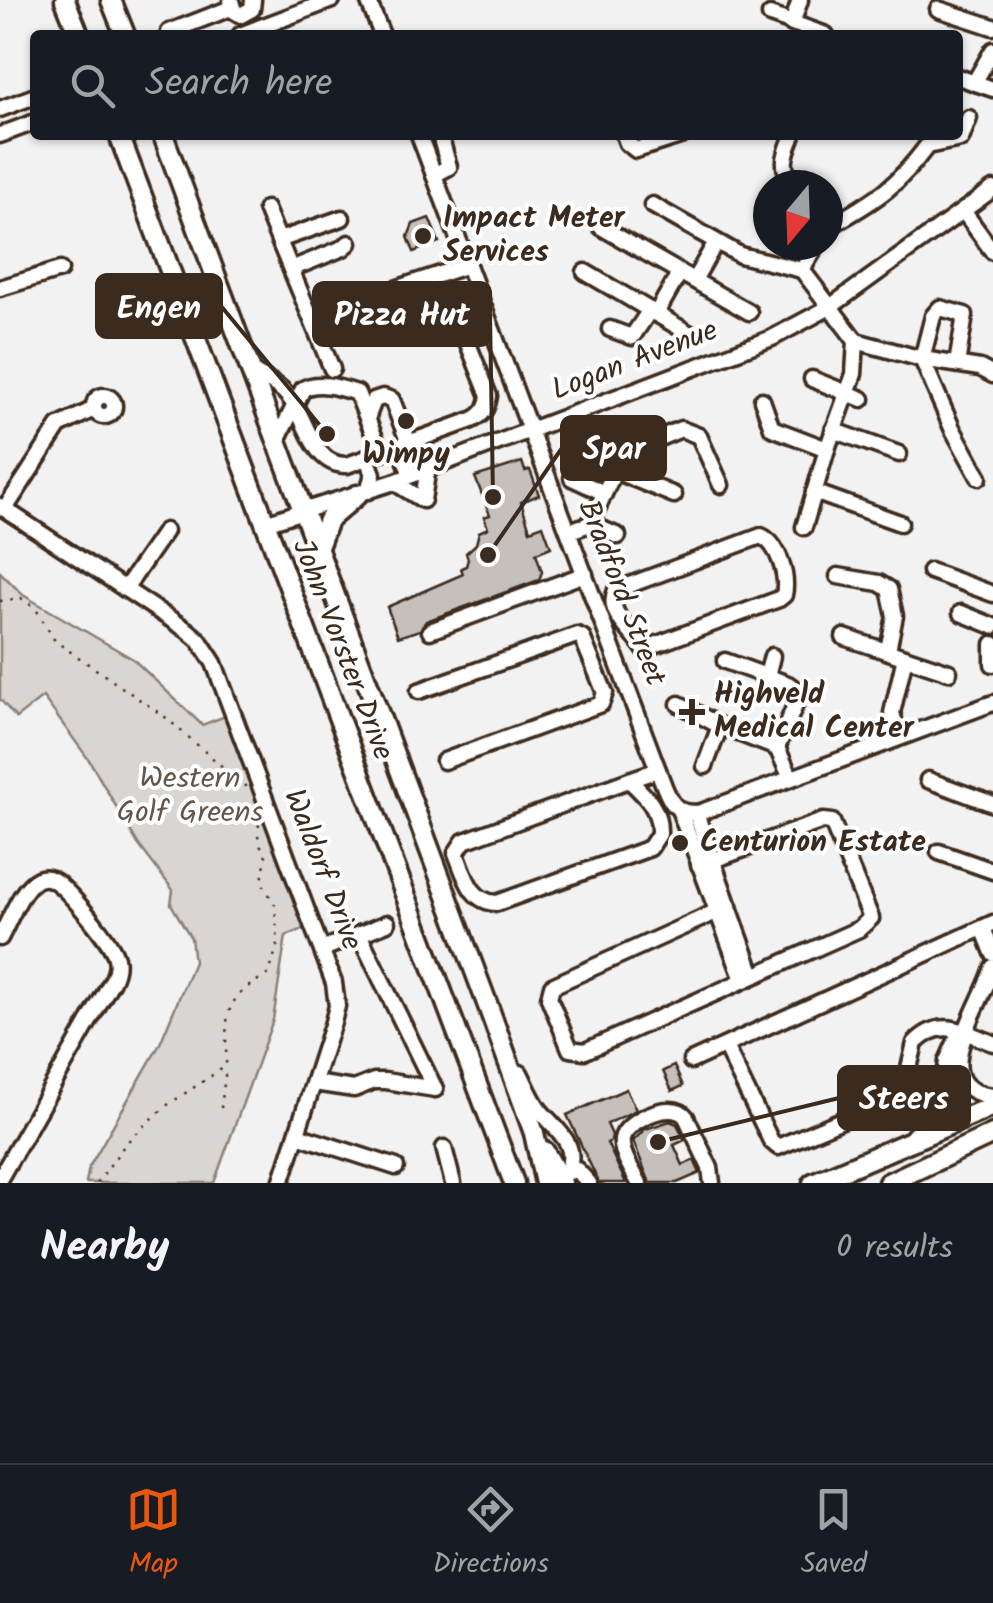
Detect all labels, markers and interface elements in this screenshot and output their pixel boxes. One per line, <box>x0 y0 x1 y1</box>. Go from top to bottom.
search box <box>30 30 963 140</box>
text: Search here <box>145 55 332 115</box>
icon: search <box>65 58 120 113</box>
north arrow <box>753 170 843 260</box>
place label: Impact Meter Services <box>443 195 626 277</box>
marker: Impact Meter Services <box>412 225 434 247</box>
callout: Engen <box>97 275 221 337</box>
callout: Pizza Hut <box>314 283 490 345</box>
text: Engen <box>117 284 201 335</box>
text: Pizza Hut <box>334 291 471 342</box>
street label: Logan Avenue <box>545 307 725 415</box>
marker: Wimpy <box>395 410 417 432</box>
callout: Spar <box>562 417 665 479</box>
text: Spar <box>583 425 647 476</box>
place label: Wimpy <box>362 431 450 479</box>
street label: Bradford Street <box>563 493 679 693</box>
street label: John Vorster Drive <box>278 532 406 768</box>
place label: Highveld Medical Center <box>714 671 915 753</box>
marker: Highveld Medical Center <box>679 699 705 725</box>
park label: Western Golf Greens <box>117 755 264 837</box>
street label: Waldorf Drive <box>269 782 375 958</box>
place label: Centurion Estate <box>700 819 926 867</box>
marker: Centurion Estate <box>669 832 691 854</box>
callout: Steers <box>839 1067 969 1129</box>
text: Steers <box>859 1075 949 1126</box>
text: Nearby <box>40 1215 169 1282</box>
text: 0 results <box>836 1223 953 1274</box>
tab: Map <box>126 1482 181 1587</box>
tab: Directions <box>433 1482 549 1587</box>
tab: Saved <box>801 1482 867 1587</box>

